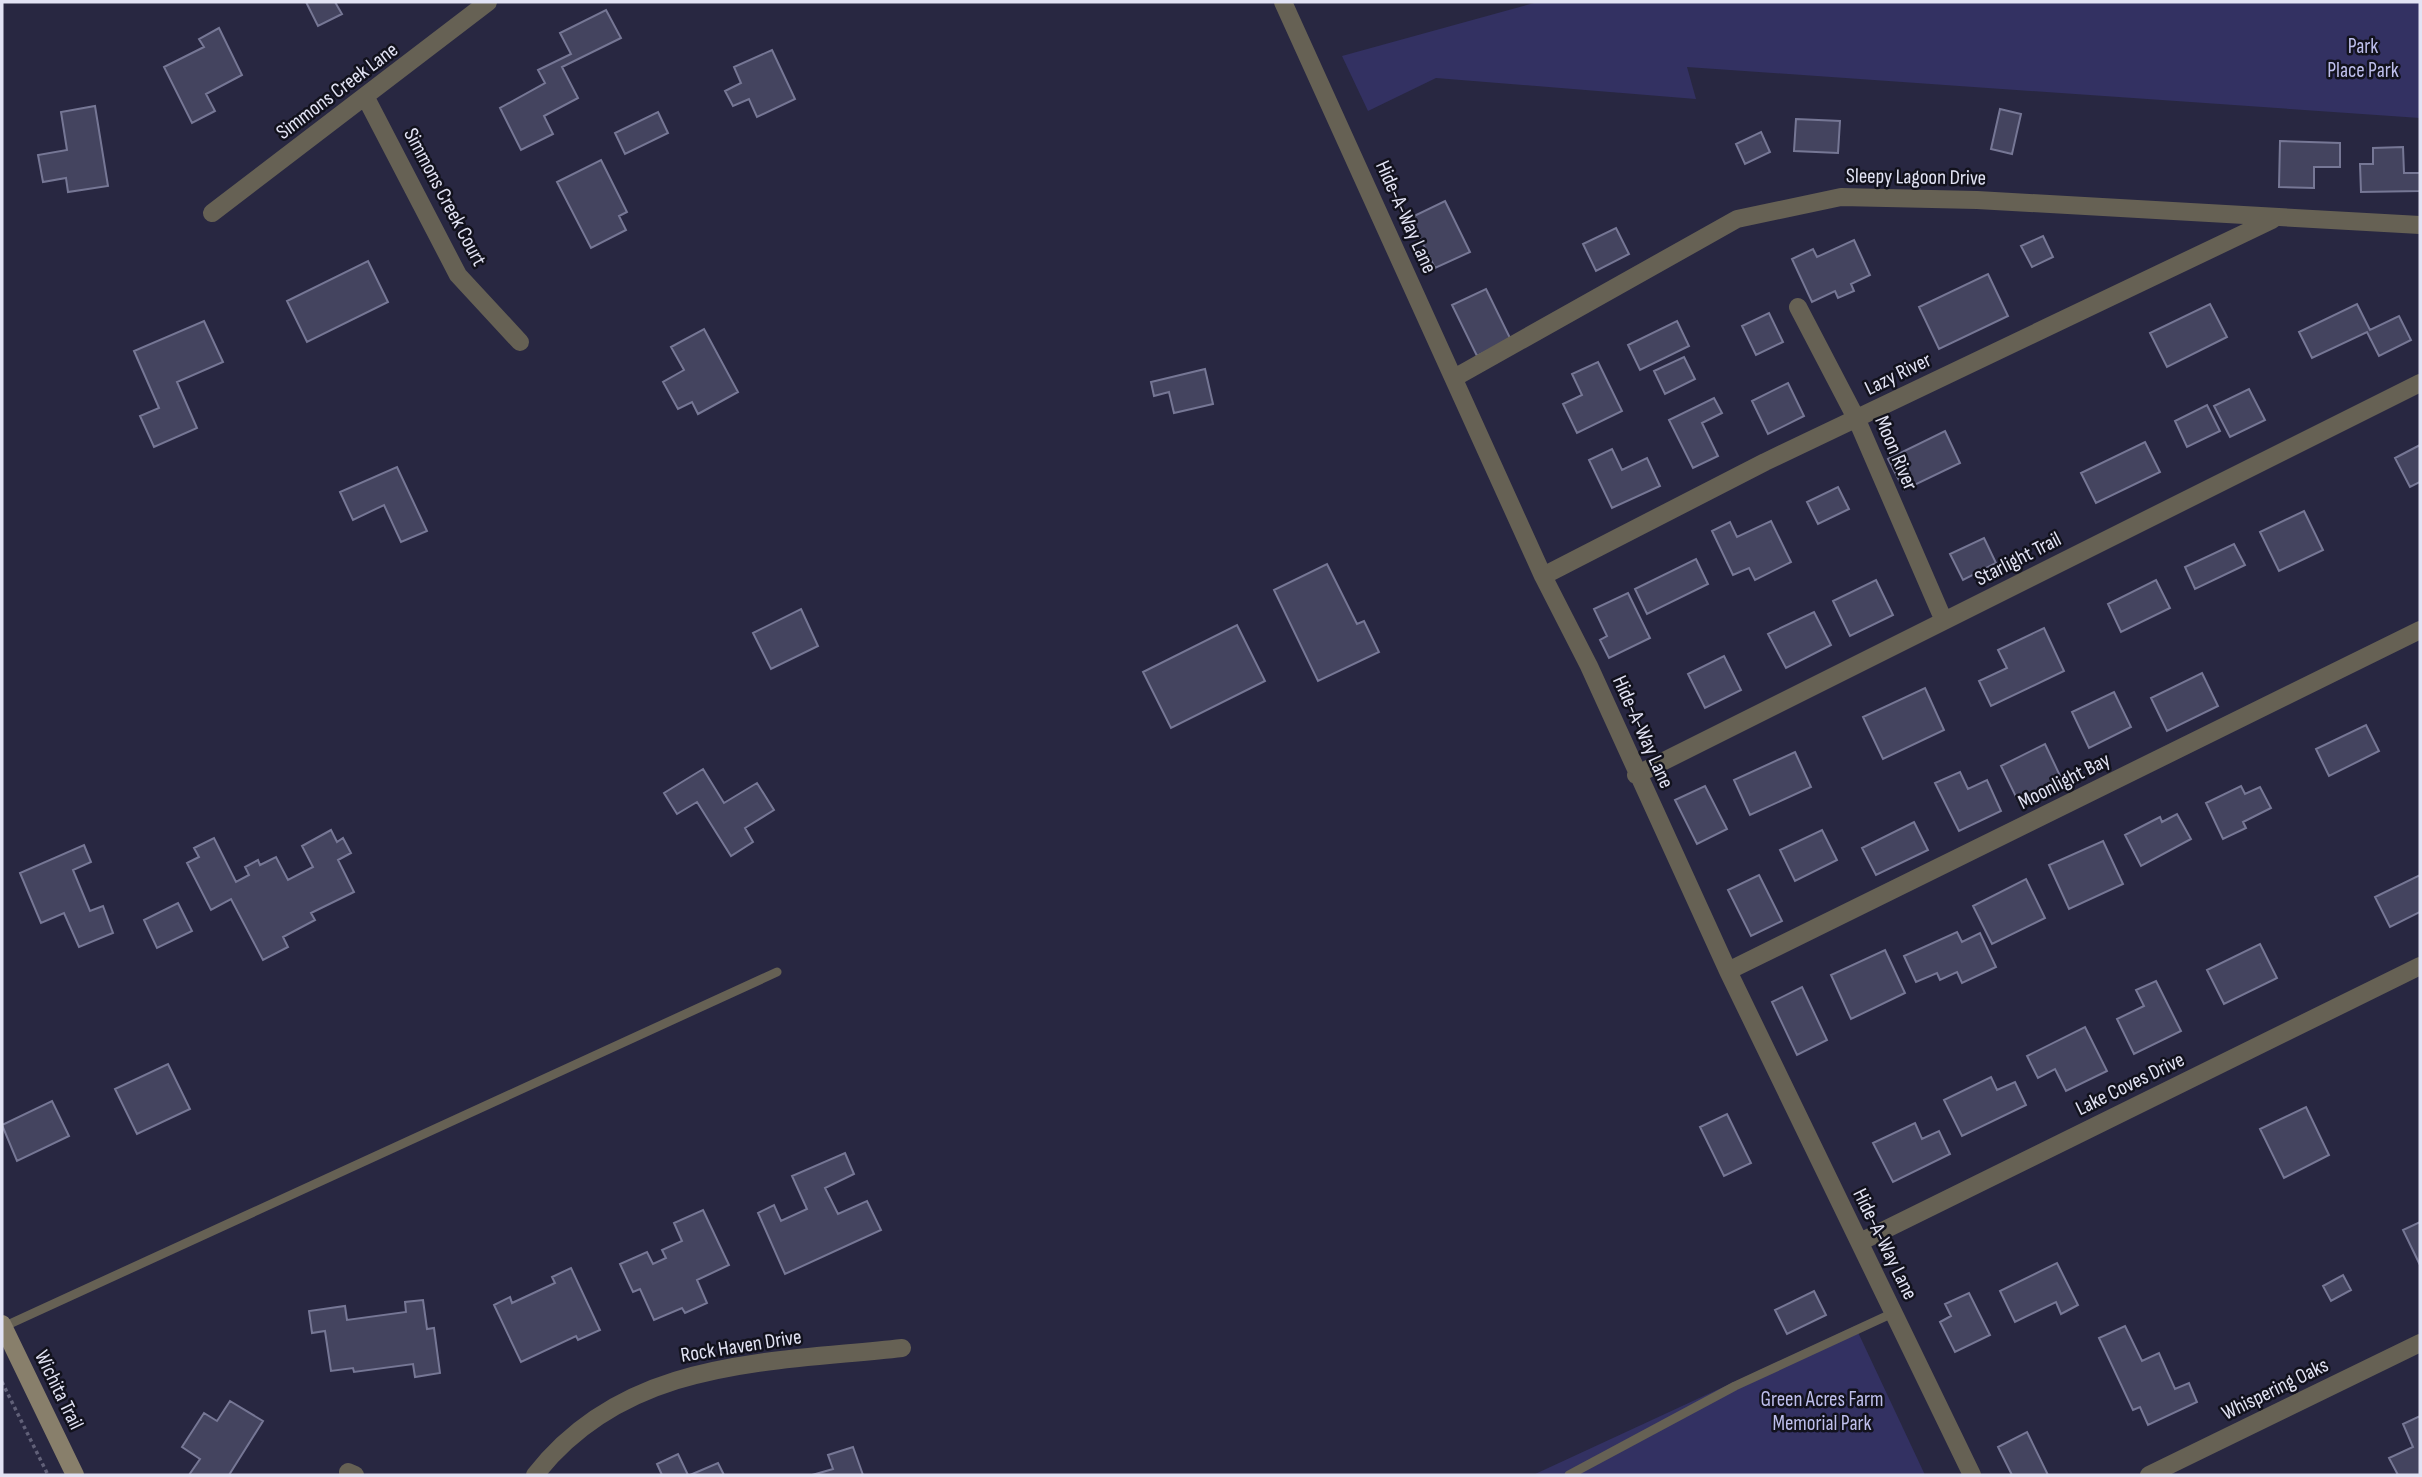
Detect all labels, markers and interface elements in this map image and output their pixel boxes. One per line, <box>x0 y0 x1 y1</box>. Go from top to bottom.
park label: Park Place Park <box>2327 34 2399 83</box>
street label: Simmons Creek Lane <box>271 37 403 145</box>
street label: Simmons Creek Court <box>398 124 492 270</box>
street label: Hide-A-Way Lane <box>1370 157 1442 277</box>
street label: Sleepy Lagoon Drive <box>1846 163 1986 191</box>
street label: Lazy River <box>1861 347 1935 401</box>
street label: Moon River <box>1869 412 1923 494</box>
street label: Starlight Trail <box>1971 527 2065 591</box>
street label: Hide-A-Way Lane <box>1607 672 1679 792</box>
street label: Moonlight Bay <box>2014 747 2114 815</box>
street label: Lake Coves Drive <box>2072 1047 2188 1121</box>
street label: Hide-A-Way Lane <box>1847 1184 1923 1304</box>
street label: Rock Haven Drive <box>679 1324 803 1368</box>
street label: Wichita Trail <box>29 1346 89 1434</box>
street label: Whispering Oaks <box>2218 1352 2332 1426</box>
park label: Green Acres Farm Memorial Park <box>1760 1387 1884 1436</box>

